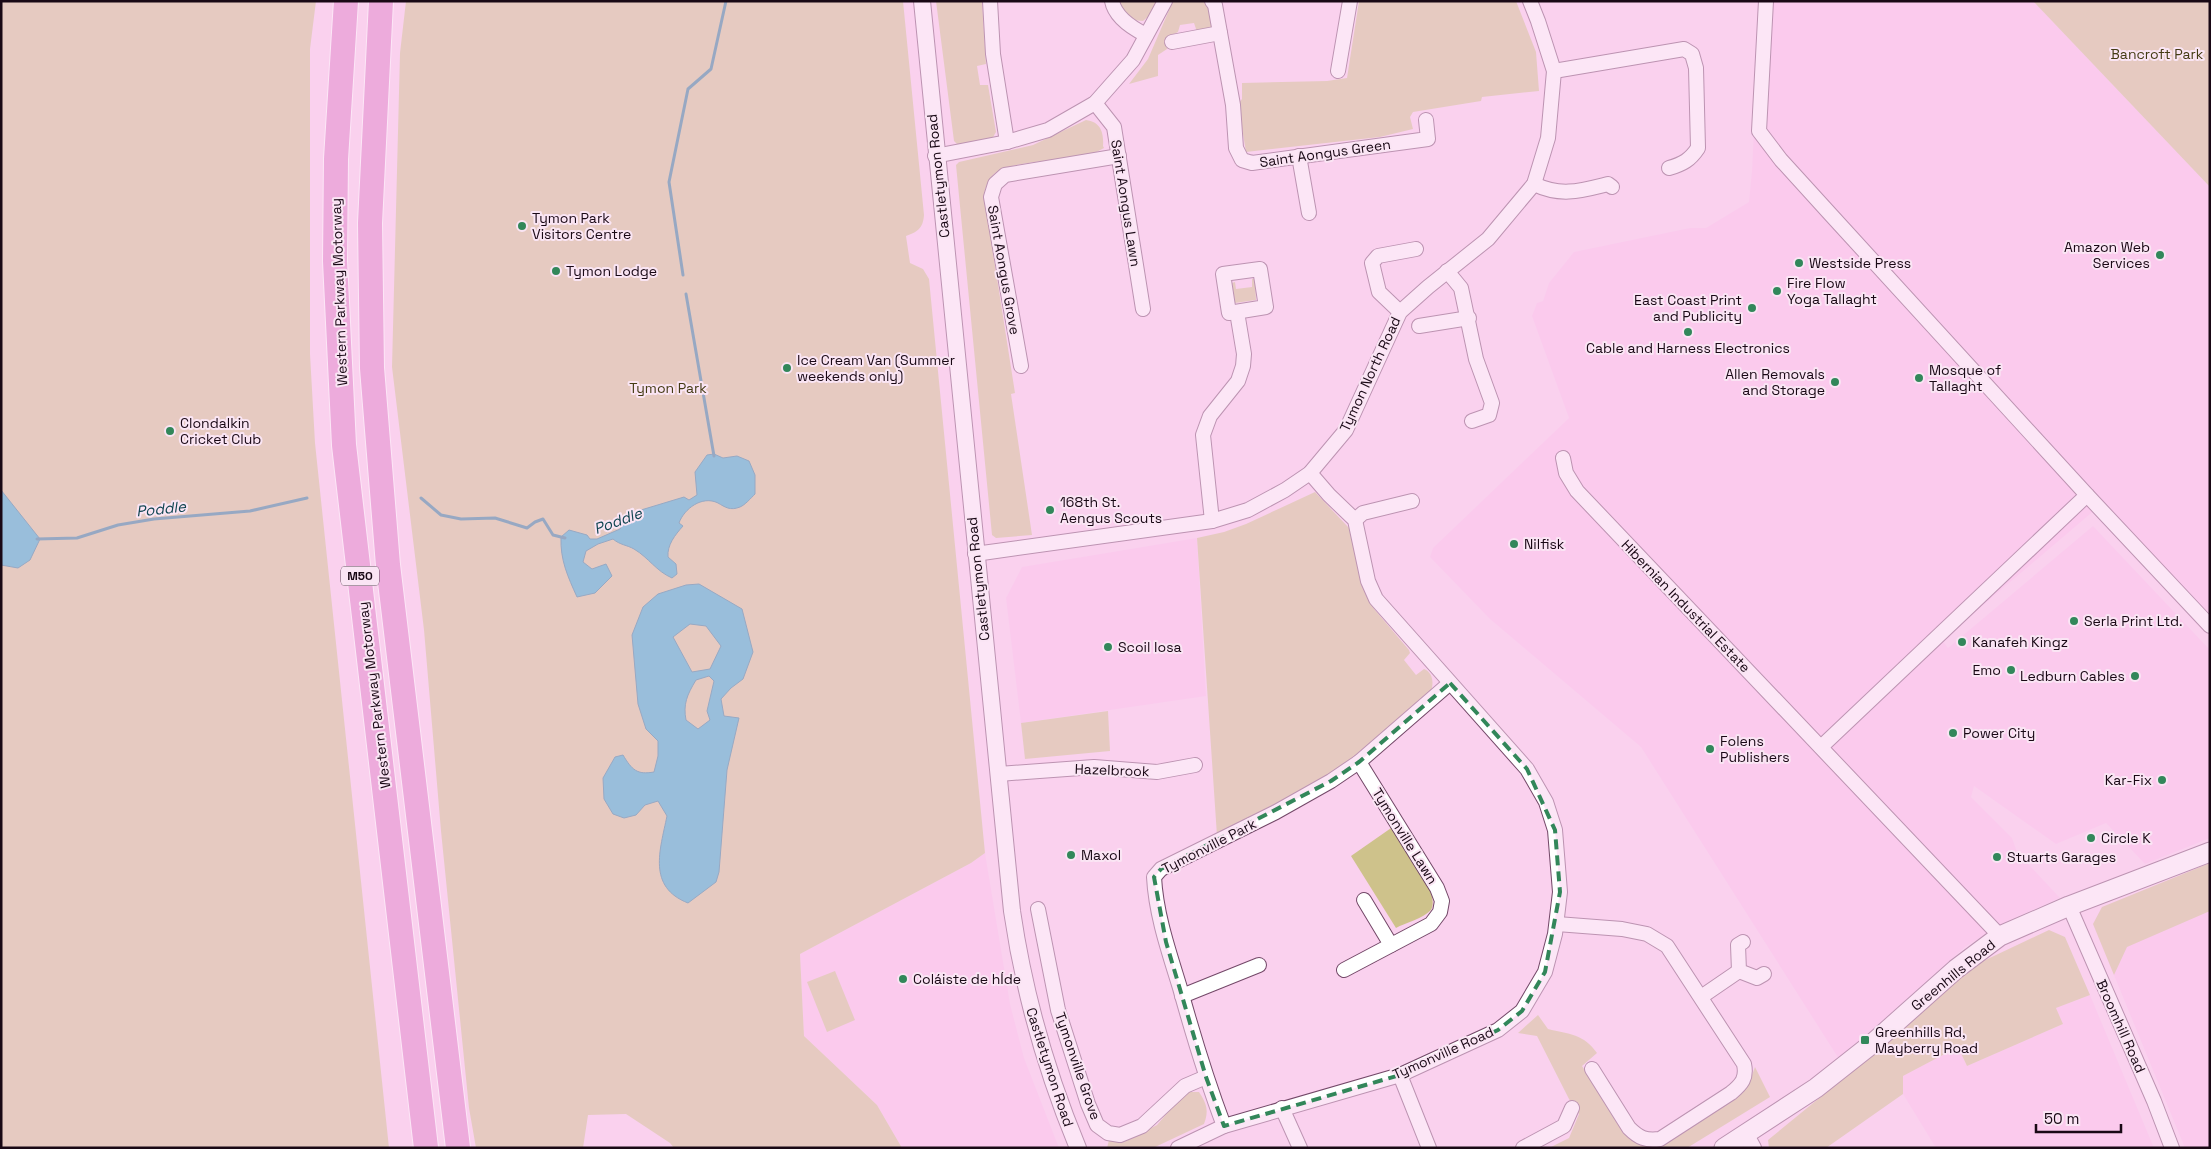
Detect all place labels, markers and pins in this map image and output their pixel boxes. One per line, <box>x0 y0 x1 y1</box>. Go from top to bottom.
place label: Tymon Park Visitors Centre <box>532 209 631 243</box>
marker: Tymon Park Visitors Centre <box>516 220 528 232</box>
place label: Amazon Web Services <box>2064 238 2150 272</box>
marker: Amazon Web Services <box>2154 249 2166 261</box>
place label: Westside Press <box>1809 254 1911 272</box>
marker: Westside Press <box>1793 257 1805 269</box>
place label: Tymon Lodge <box>566 262 657 280</box>
marker: Tymon Lodge <box>550 265 562 277</box>
place label: Fire Flow Yoga Tallaght <box>1787 274 1877 308</box>
marker: Fire Flow Yoga Tallaght <box>1771 285 1783 297</box>
place label: East Coast Print and Publicity <box>1634 291 1742 325</box>
marker: East Coast Print and Publicity <box>1746 302 1758 314</box>
marker: Cable and Harness Electronics <box>1682 326 1694 338</box>
place label: Cable and Harness Electronics <box>1586 339 1790 357</box>
place label: Ice Cream Van (Summer weekends only) <box>797 351 955 385</box>
place label: Mosque of Tallaght <box>1929 361 2001 395</box>
marker: Ice Cream Van (Summer weekends only) <box>781 362 793 374</box>
place label: Allen Removals and Storage <box>1725 365 1825 399</box>
marker: Mosque of Tallaght <box>1913 372 1925 384</box>
marker: Allen Removals and Storage <box>1829 376 1841 388</box>
place label: Clondalkin Cricket Club <box>180 414 261 448</box>
marker: Clondalkin Cricket Club <box>164 425 176 437</box>
place label: 168th St. Aengus Scouts <box>1060 493 1162 527</box>
marker: 168th St. Aengus Scouts <box>1044 504 1056 516</box>
place label: Nilfisk <box>1524 535 1565 553</box>
marker: Nilfisk <box>1508 538 1520 550</box>
place label: Serla Print Ltd. <box>2084 612 2183 630</box>
marker: Serla Print Ltd. <box>2068 615 2080 627</box>
place label: Kanafeh Kingz <box>1972 633 2068 651</box>
marker: Kanafeh Kingz <box>1956 636 1968 648</box>
place label: Scoil Iosa <box>1118 638 1182 656</box>
marker: Scoil Iosa <box>1102 641 1114 653</box>
place label: Emo <box>1972 661 2001 679</box>
marker: Emo <box>2005 664 2017 676</box>
place label: Ledburn Cables <box>2020 667 2125 685</box>
marker: Ledburn Cables <box>2129 670 2141 682</box>
place label: Power City <box>1963 724 2035 742</box>
marker: Power City <box>1947 727 1959 739</box>
place label: Folens Publishers <box>1720 732 1790 766</box>
marker: Folens Publishers <box>1704 743 1716 755</box>
place label: Kar-Fix <box>2105 771 2152 789</box>
marker: Kar-Fix <box>2156 774 2168 786</box>
place label: Circle K <box>2101 829 2151 847</box>
marker: Circle K <box>2085 832 2097 844</box>
place label: Maxol <box>1081 846 1121 864</box>
place label: Stuarts Garages <box>2007 848 2116 866</box>
marker: Maxol <box>1065 849 1077 861</box>
marker: Stuarts Garages <box>1991 851 2003 863</box>
place label: Coláiste de hÍde <box>913 970 1021 988</box>
marker: Coláiste de hÍde <box>897 973 909 985</box>
place label: Greenhills Rd, Mayberry Road <box>1875 1023 1978 1057</box>
marker: Greenhills Rd, Mayberry Road <box>1859 1034 1871 1046</box>

